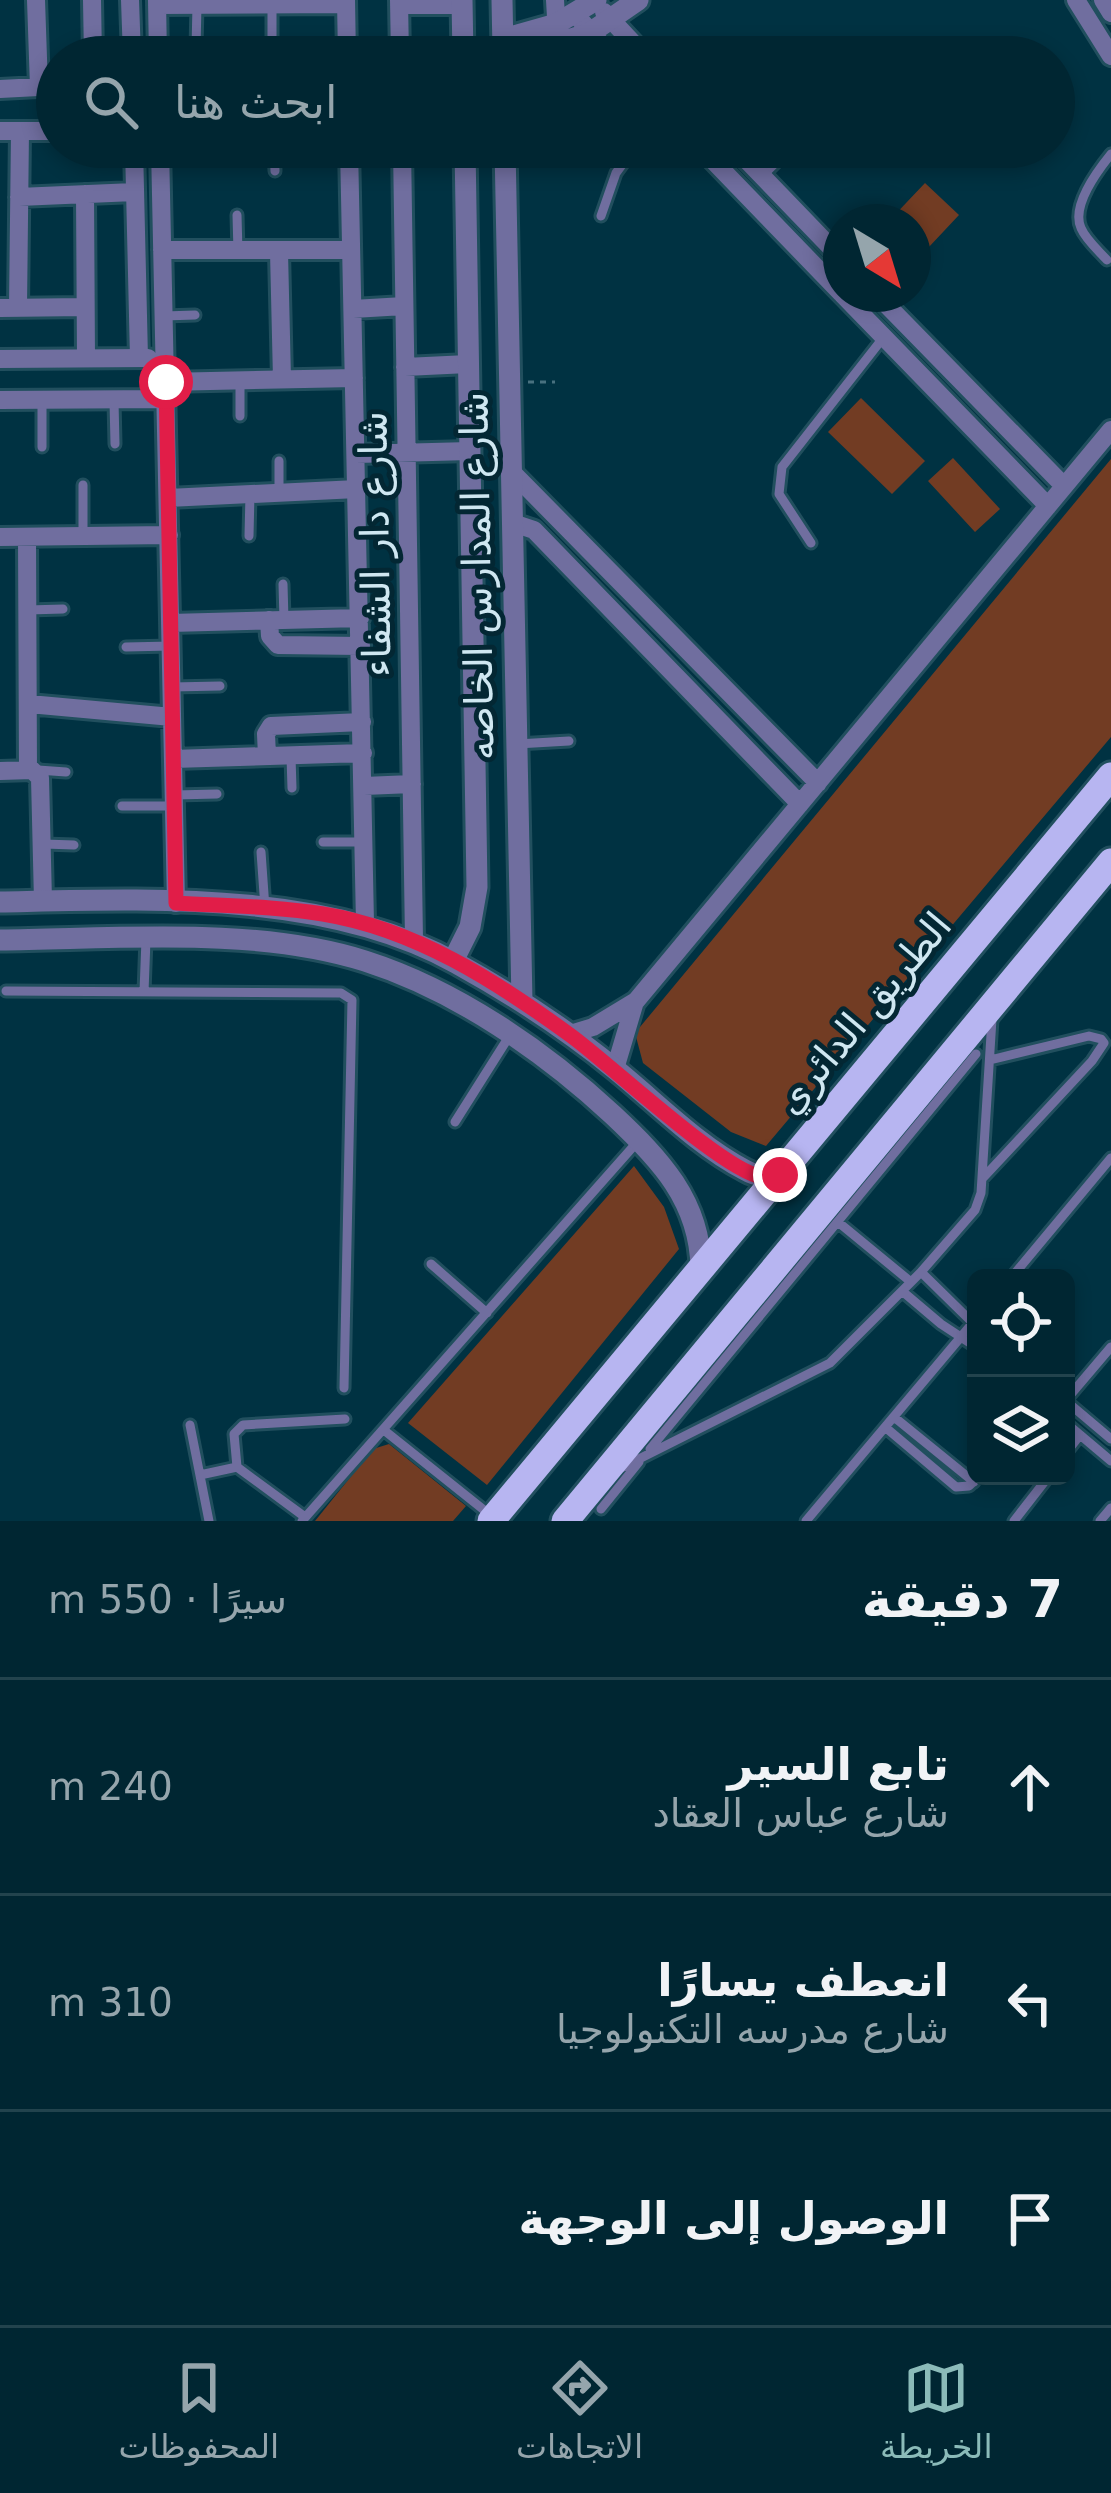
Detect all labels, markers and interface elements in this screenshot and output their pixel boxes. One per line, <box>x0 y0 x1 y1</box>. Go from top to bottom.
search box <box>36 36 1075 168</box>
icon: search <box>78 69 144 135</box>
text: ابحث هنا <box>174 76 338 129</box>
north arrow <box>823 204 931 312</box>
route start <box>139 355 193 409</box>
street label: شارع المدارس الخاصه <box>451 391 504 761</box>
street label: شارع دار الشفاء <box>350 411 401 677</box>
street label: الطريق الدائري <box>766 903 961 1123</box>
route end <box>753 1148 807 1202</box>
map controls <box>967 1269 1075 1485</box>
button: locate <box>967 1269 1075 1377</box>
button: layers <box>967 1377 1075 1485</box>
text: 7 دقيقة <box>862 1570 1063 1629</box>
text: سيرًا · 550 m <box>48 1577 287 1622</box>
text: تابع السير <box>727 1738 949 1791</box>
icon: ahead <box>997 1754 1063 1820</box>
text: 240 m <box>48 1764 173 1809</box>
text: شارع عباس العقاد <box>653 1791 949 1836</box>
text: انعطف يسارًا <box>657 1954 949 2007</box>
icon: left <box>997 1970 1063 2036</box>
text: 310 m <box>48 1980 173 2025</box>
text: شارع مدرسه التكنولوجيا <box>556 2007 949 2052</box>
icon: arrive <box>997 2186 1063 2252</box>
text: الوصول إلى الوجهة <box>519 2192 949 2245</box>
tab: المحفوظات <box>118 2355 279 2466</box>
tab: الاتجاهات <box>516 2355 643 2466</box>
tab: الخريطة <box>880 2355 993 2466</box>

